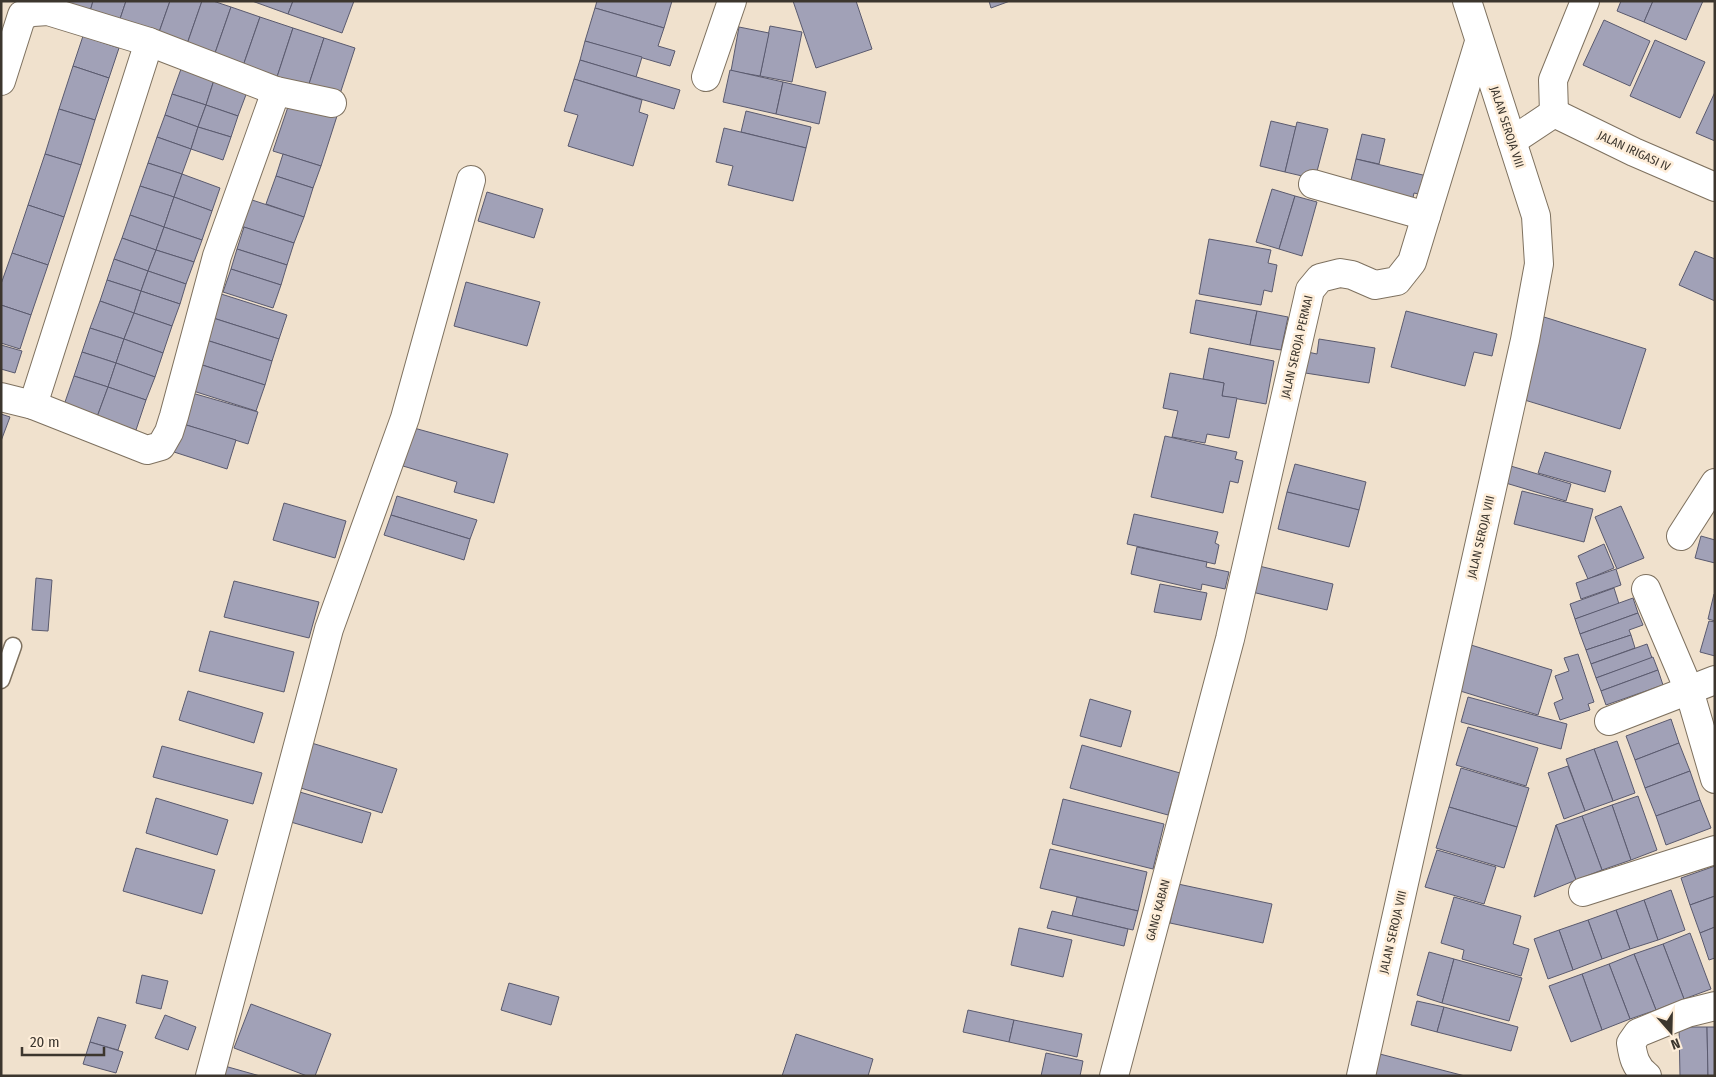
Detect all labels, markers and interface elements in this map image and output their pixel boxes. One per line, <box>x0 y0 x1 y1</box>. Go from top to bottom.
street label: JALAN SEROJA VIII <box>1487 85 1527 169</box>
street label: JALAN IRIGASI IV <box>1595 128 1673 174</box>
street label: JALAN SEROJA PERMAI <box>1278 294 1316 400</box>
street label: JALAN SEROJA VIII <box>1465 494 1497 580</box>
street label: GANG KABAN <box>1143 878 1173 942</box>
street label: JALAN SEROJA VIII <box>1377 889 1409 975</box>
north arrow <box>1646 1007 1696 1057</box>
scale bar <box>22 1024 105 1056</box>
text: 20 m <box>30 1033 60 1051</box>
text: N <box>1668 1034 1682 1053</box>

